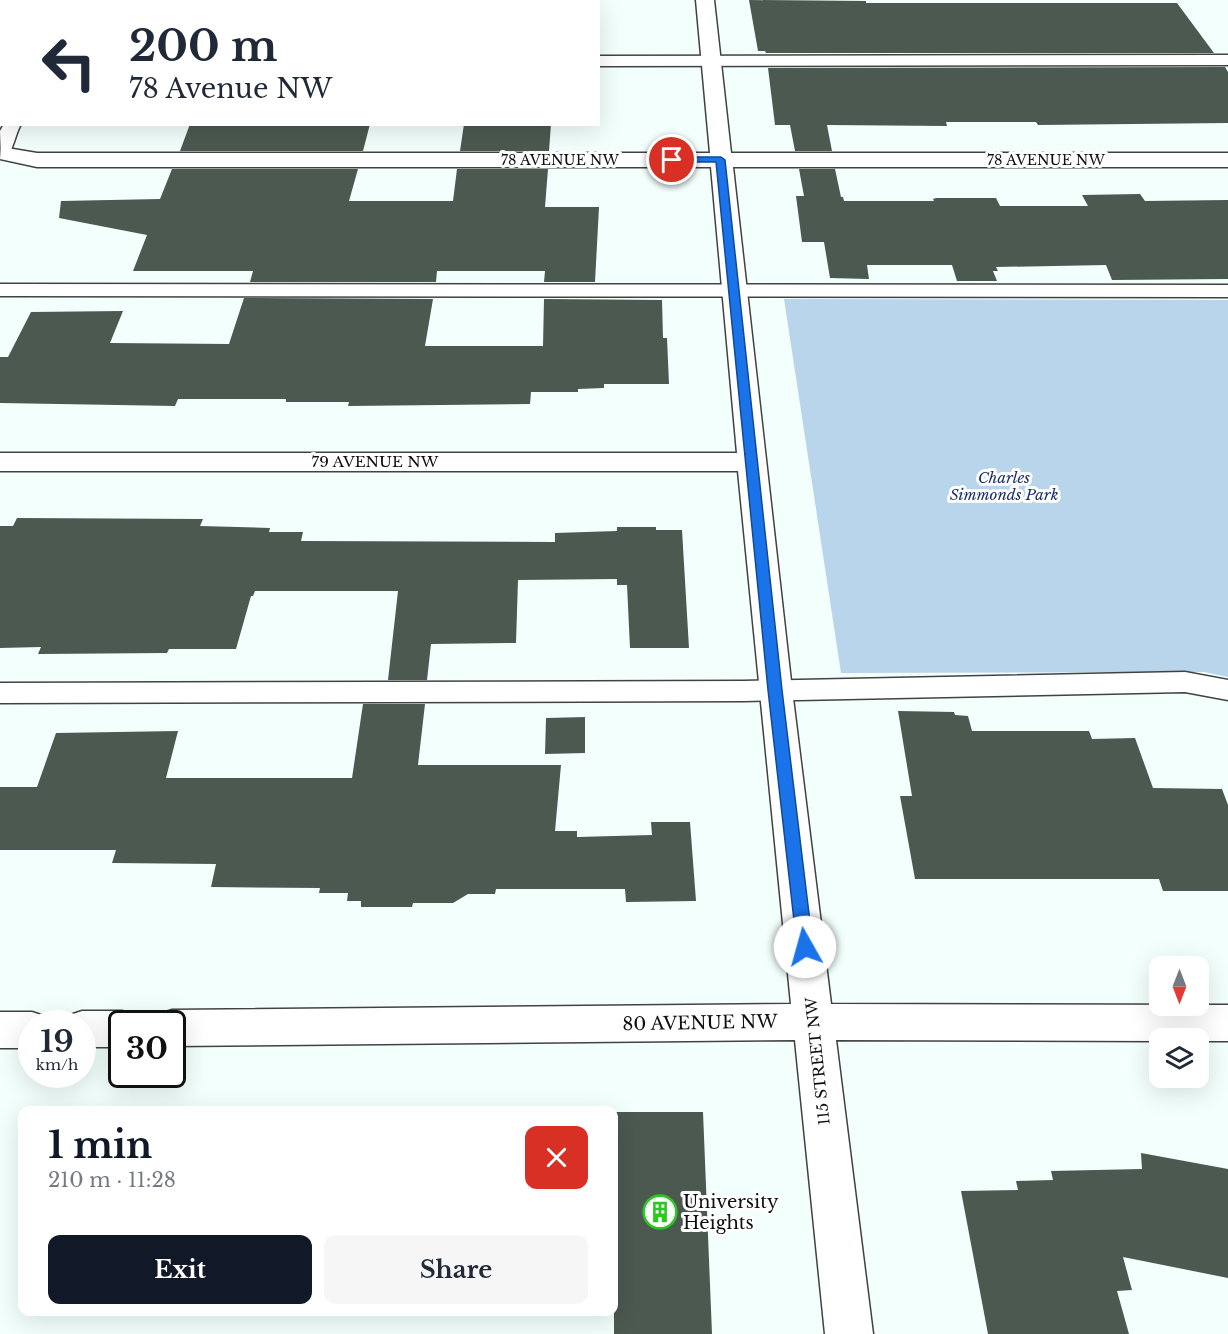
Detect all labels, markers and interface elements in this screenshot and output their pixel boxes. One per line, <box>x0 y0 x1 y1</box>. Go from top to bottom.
text: 200 m <box>129 20 277 72</box>
icon: left <box>30 24 108 102</box>
text: 78 Avenue NW <box>129 72 332 105</box>
pin <box>646 134 697 185</box>
icon: arrive <box>655 143 688 176</box>
street label: 78 AVENUE NW <box>501 151 619 169</box>
street label: 78 AVENUE NW <box>987 151 1105 169</box>
street label: 79 AVENUE NW <box>312 452 439 471</box>
park label: Charles Simmonds Park <box>950 468 1058 504</box>
position arrow <box>773 915 837 979</box>
north arrow <box>1149 956 1209 1016</box>
map controls <box>1149 956 1209 1088</box>
street label: 115 STREET NW <box>801 996 834 1126</box>
speed limit sign: 30 <box>108 1010 186 1088</box>
street label: 80 AVENUE NW <box>622 1011 779 1035</box>
text: 19 <box>40 1023 74 1060</box>
button: layers <box>1149 1028 1209 1088</box>
text: km/h <box>36 1055 78 1074</box>
text: 1 min <box>48 1123 152 1168</box>
button: close <box>525 1126 588 1189</box>
text: 210 m · 11:28 <box>48 1168 176 1192</box>
place label: University Heights <box>683 1191 779 1234</box>
building icon: University Heights <box>642 1194 678 1230</box>
button: Exit <box>48 1235 312 1304</box>
button: Share <box>324 1235 588 1304</box>

